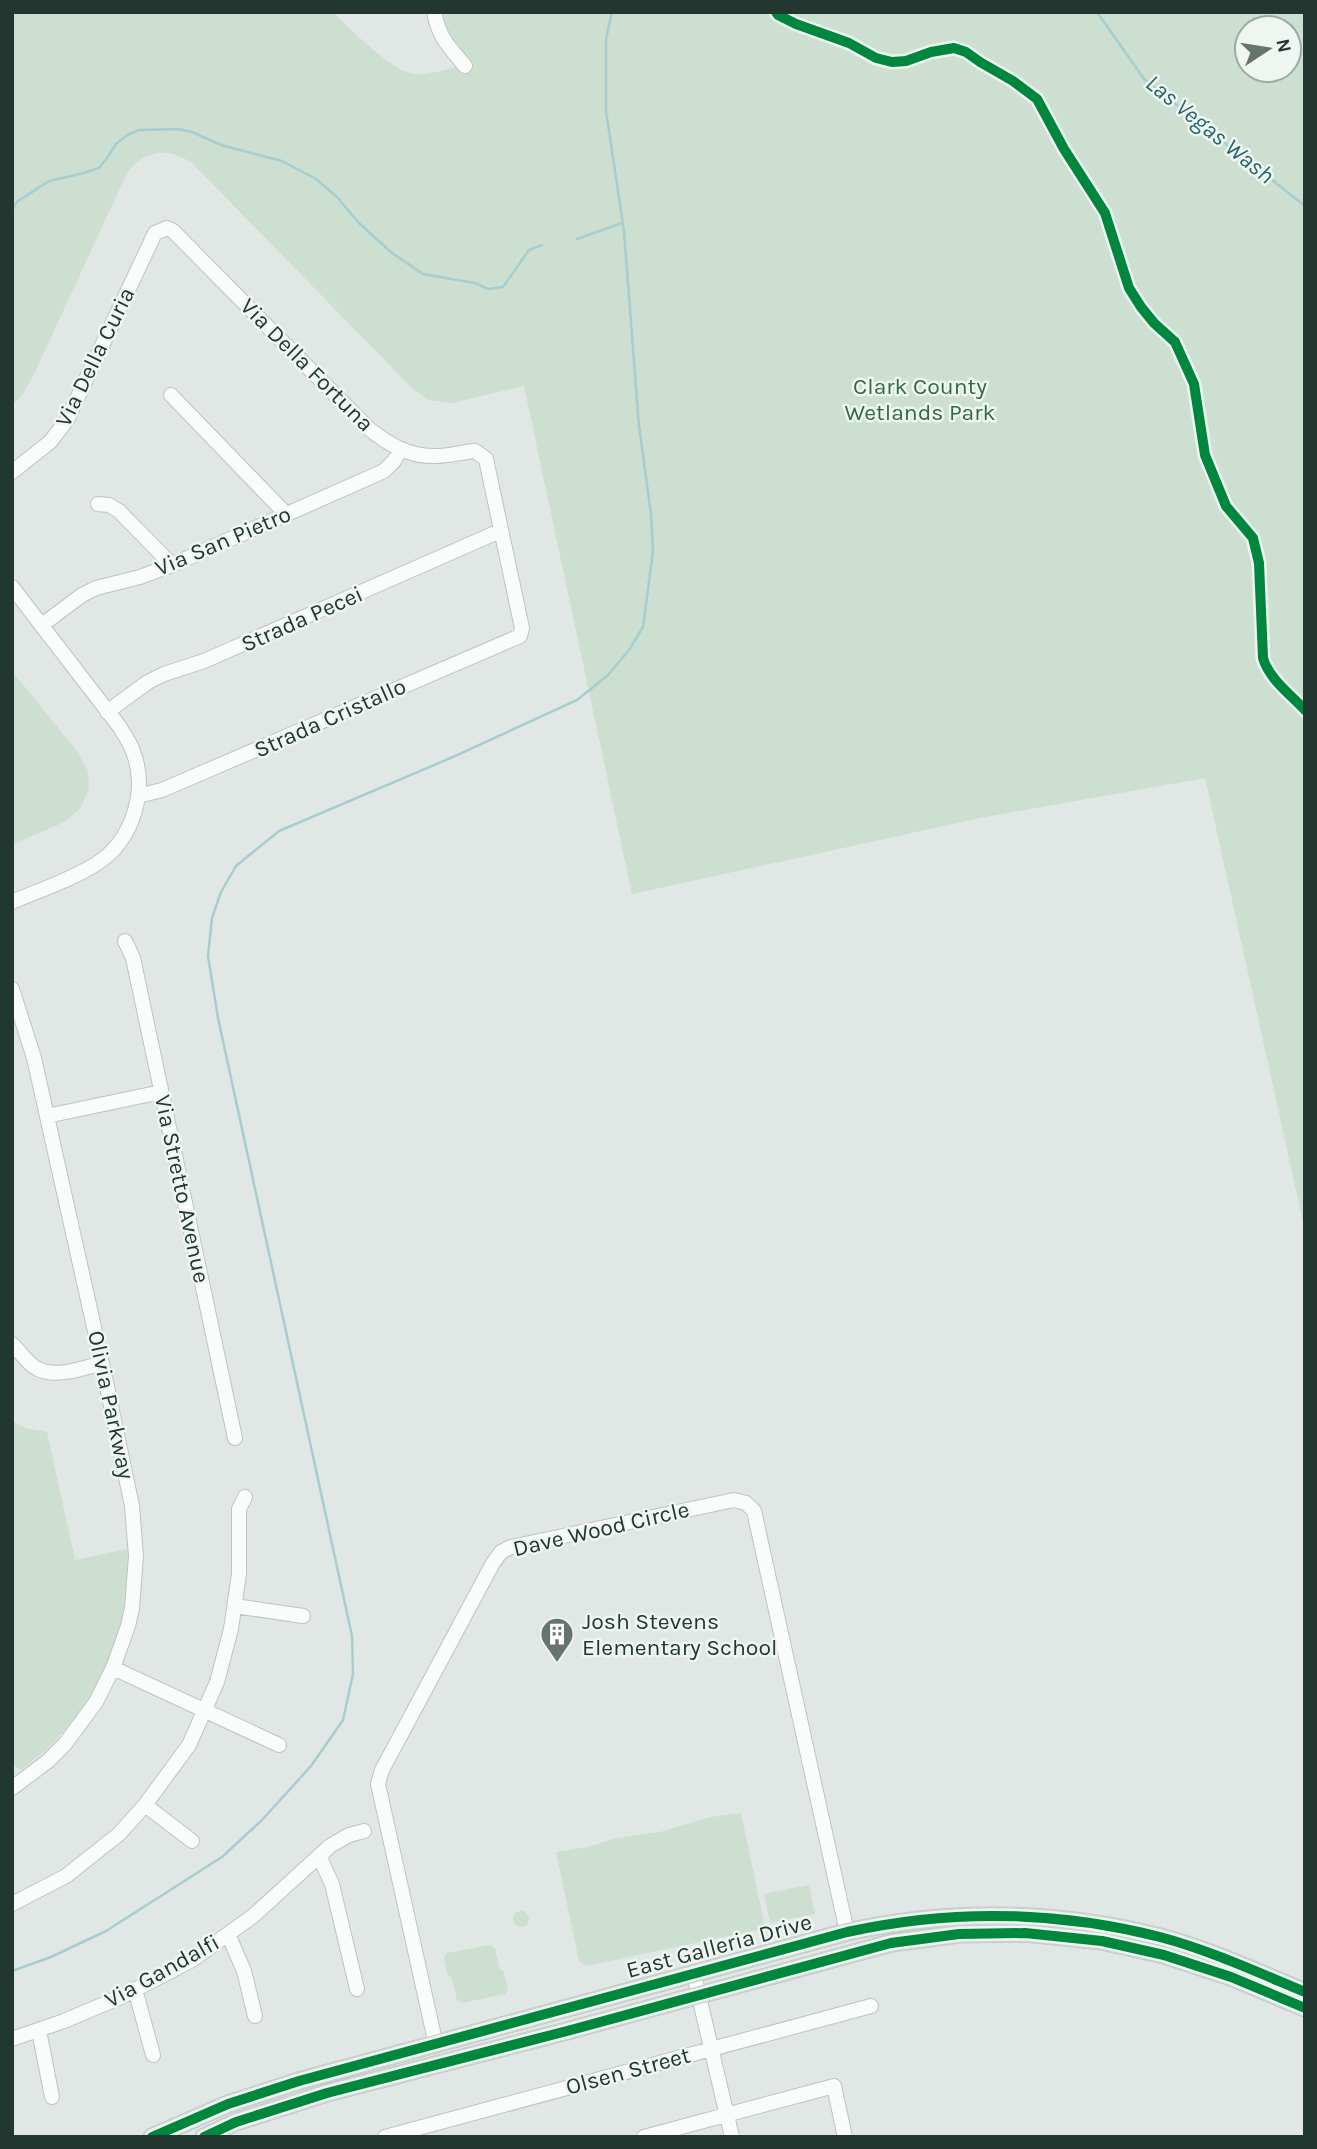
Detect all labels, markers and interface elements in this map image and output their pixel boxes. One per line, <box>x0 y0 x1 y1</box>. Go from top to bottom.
north arrow <box>1233 14 1303 84</box>
text: N <box>1271 37 1296 55</box>
water label: Las Vegas Wash <box>1140 69 1280 189</box>
street label: Via Della Curia <box>50 283 140 431</box>
street label: Via Della Fortuna <box>235 293 379 437</box>
park label: Clark County Wetlands Park <box>844 373 996 426</box>
street label: Via San Pietro <box>151 500 295 582</box>
street label: Strada Pecei <box>237 580 367 658</box>
street label: Strada Cristallo <box>250 672 410 764</box>
street label: Via Stretto Avenue <box>149 1092 215 1286</box>
street label: Olivia Parkway <box>82 1328 140 1482</box>
street label: Dave Wood Circle <box>510 1496 692 1562</box>
place label: Josh Stevens Elementary School <box>582 1608 777 1661</box>
building icon: Josh Stevens Elementary School <box>538 1615 576 1664</box>
street label: East Galleria Drive <box>623 1908 815 1984</box>
street label: Via Gandalfi <box>100 1928 224 2014</box>
street label: Olsen Street <box>563 2041 693 2101</box>

